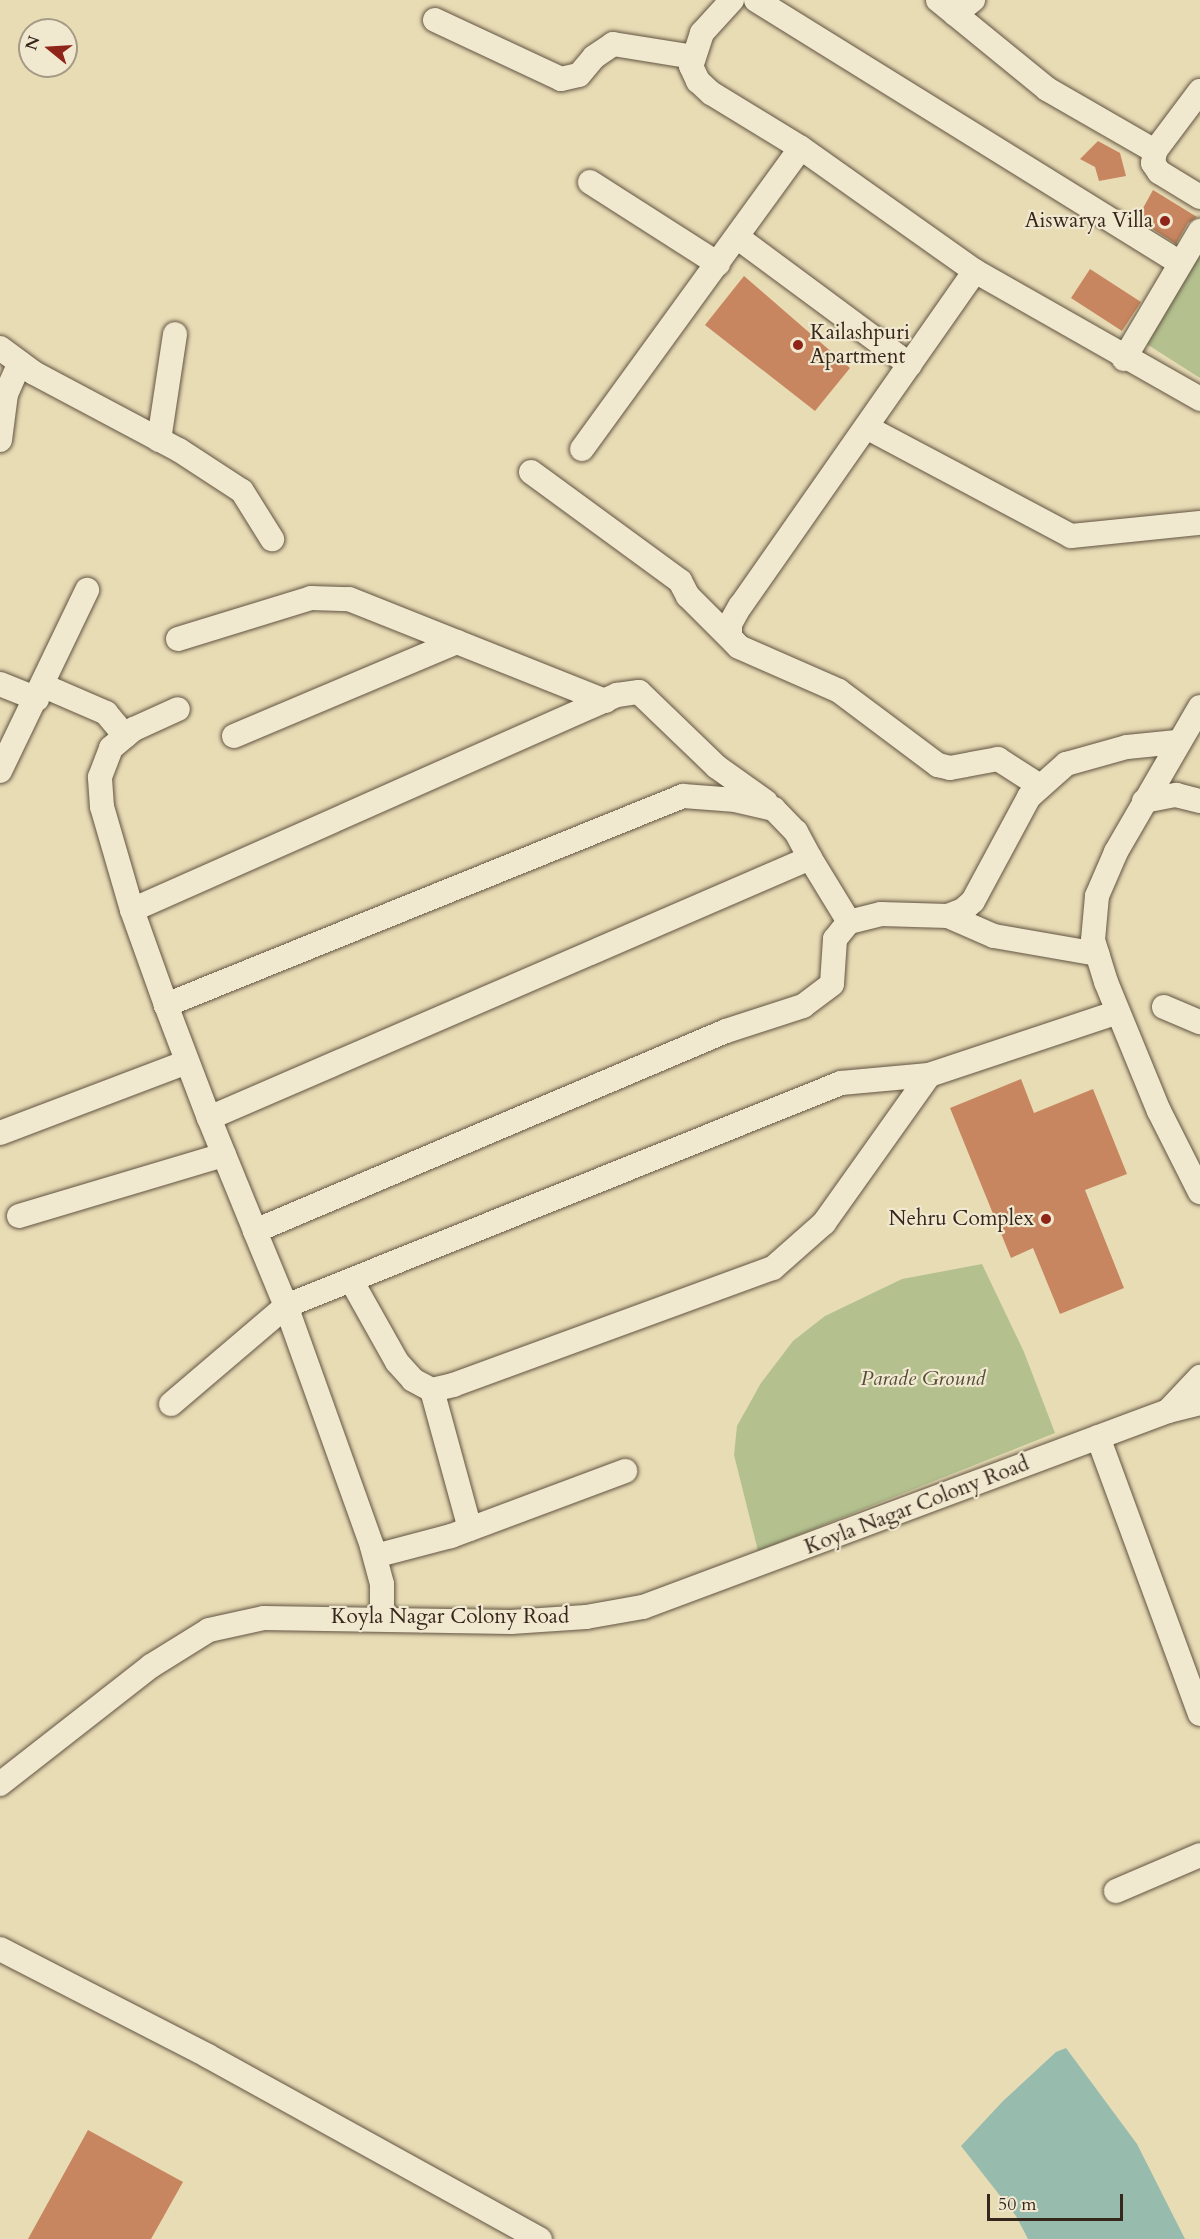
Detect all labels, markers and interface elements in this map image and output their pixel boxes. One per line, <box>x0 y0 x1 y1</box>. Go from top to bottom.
north arrow <box>18 18 78 78</box>
text: N <box>20 33 45 53</box>
place label: Aiswarya Villa <box>1025 208 1153 234</box>
marker: Aiswarya Villa <box>1158 214 1172 228</box>
place label: Kailashpuri Apartment <box>810 320 910 370</box>
marker: Kailashpuri Apartment <box>791 338 805 352</box>
place label: Nehru Complex <box>889 1206 1034 1232</box>
marker: Nehru Complex <box>1039 1212 1053 1226</box>
park label: Parade Ground <box>861 1366 985 1392</box>
street label: Koyla Nagar Colony Road <box>801 1452 1033 1560</box>
street label: Koyla Nagar Colony Road <box>331 1604 569 1630</box>
scale bar <box>990 2182 1126 2220</box>
text: 50 m <box>998 2192 1037 2217</box>

